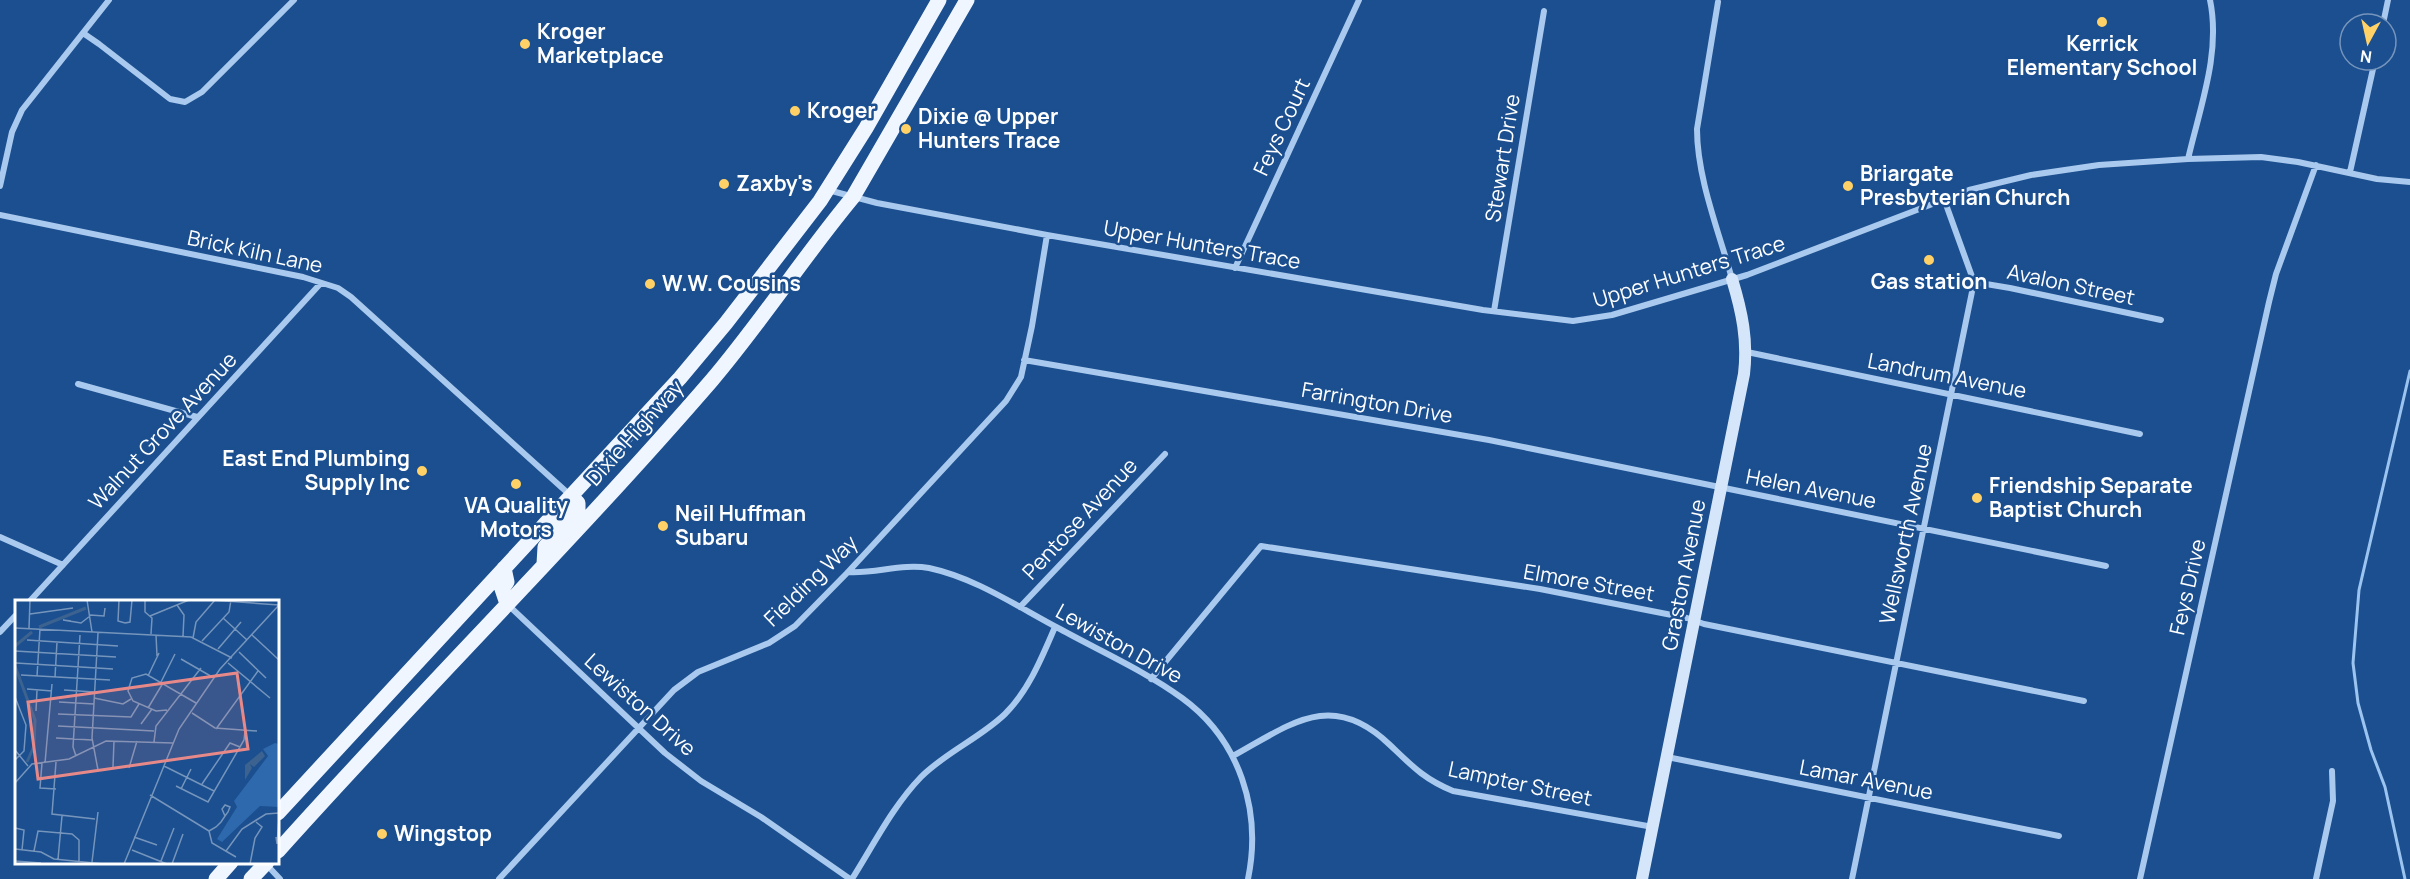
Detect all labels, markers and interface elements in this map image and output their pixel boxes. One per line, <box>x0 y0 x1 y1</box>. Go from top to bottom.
north arrow <box>2338 12 2398 72</box>
marker: Kerrick Elementary School <box>2095 15 2109 29</box>
place label: Kroger Marketplace <box>537 17 664 69</box>
place label: Kerrick Elementary School <box>2007 29 2197 81</box>
marker: Kroger Marketplace <box>518 37 532 51</box>
text: N <box>2359 45 2373 69</box>
street label: Feys Court <box>1246 73 1316 180</box>
street label: Stewart Drive <box>1478 92 1526 224</box>
place label: Kroger <box>807 96 876 124</box>
place label: Dixie @ Upper Hunters Trace <box>918 102 1060 154</box>
marker: Kroger <box>788 104 802 118</box>
marker: Dixie @ Upper Hunters Trace <box>899 122 913 136</box>
place label: Briargate Presbyterian Church <box>1860 159 2070 211</box>
place label: Zaxby's <box>736 169 813 197</box>
marker: Zaxby's <box>717 177 731 191</box>
marker: Briargate Presbyterian Church <box>1841 179 1855 193</box>
street label: Upper Hunters Trace <box>1102 213 1303 275</box>
street label: Brick Kiln Lane <box>185 223 325 279</box>
street label: Upper Hunters Trace <box>1589 228 1788 314</box>
marker: Gas station <box>1922 253 1936 267</box>
street label: Avalon Street <box>2005 257 2138 311</box>
place label: Gas station <box>1871 267 1987 295</box>
place label: W.W. Cousins <box>662 269 801 297</box>
marker: W.W. Cousins <box>643 277 657 291</box>
street label: Walnut Grove Avenue <box>82 346 243 515</box>
street label: Landrum Avenue <box>1865 346 2029 404</box>
street label: Dixie Highway <box>579 373 689 491</box>
street label: Farrington Drive <box>1299 375 1455 429</box>
street label: Wellsworth Avenue <box>1872 441 1938 627</box>
place label: East End Plumbing Supply Inc <box>222 444 410 496</box>
street label: Pentose Avenue <box>1016 451 1143 585</box>
street label: Helen Avenue <box>1744 462 1879 514</box>
marker: East End Plumbing Supply Inc <box>415 464 429 478</box>
place label: Friendship Separate Baptist Church <box>1989 471 2193 523</box>
marker: VA Quality Motors <box>509 477 523 491</box>
place label: VA Quality Motors <box>464 491 568 543</box>
marker: Friendship Separate Baptist Church <box>1970 491 1984 505</box>
street label: Graston Avenue <box>1655 497 1711 653</box>
place label: Neil Huffman Subaru <box>675 499 806 551</box>
marker: Neil Huffman Subaru <box>656 519 670 533</box>
street label: Fielding Way <box>757 529 863 632</box>
street label: Feys Drive <box>2162 536 2212 638</box>
street label: Elmore Street <box>1521 557 1657 607</box>
street label: Lewiston Drive <box>1051 597 1188 690</box>
inset map <box>15 600 279 864</box>
street label: Lewiston Drive <box>579 647 702 762</box>
street label: Lamar Avenue <box>1797 752 1935 806</box>
street label: Lampter Street <box>1446 754 1595 812</box>
place label: Wingstop <box>394 819 492 847</box>
marker: Wingstop <box>375 827 389 841</box>

